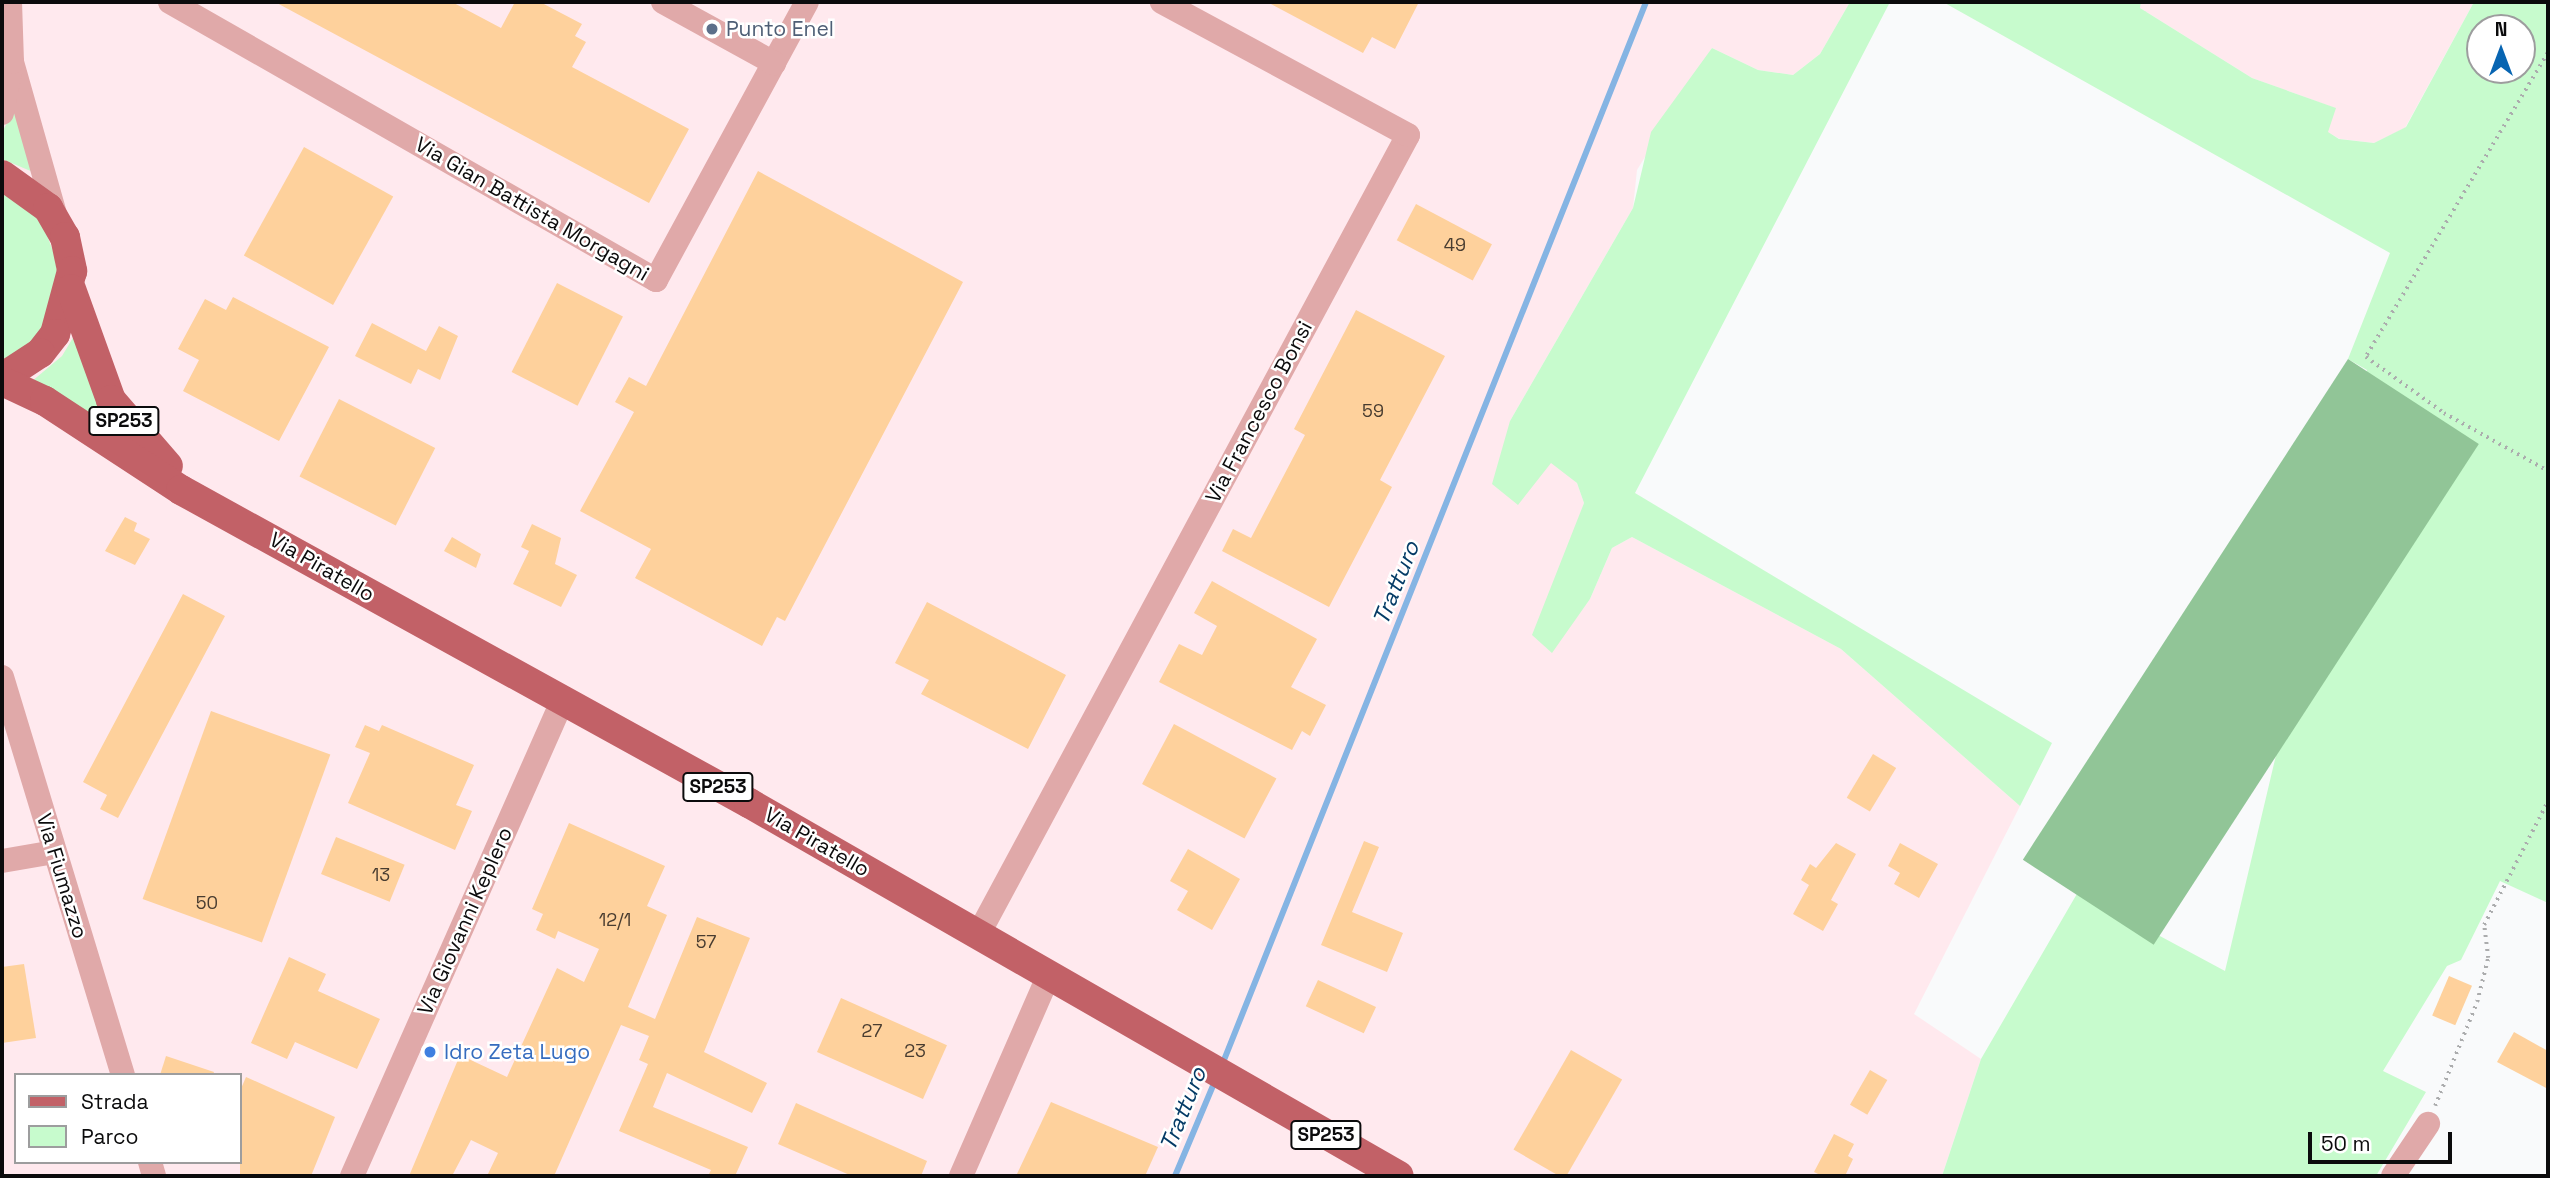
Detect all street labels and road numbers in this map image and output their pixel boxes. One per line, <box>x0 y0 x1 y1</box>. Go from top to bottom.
street label: Via Gian Battista Morgagni <box>411 132 653 286</box>
street label: Via Francesco Bonsi <box>1200 317 1318 507</box>
road number: SP253 <box>87 406 161 436</box>
street label: Via Piratello <box>265 527 379 607</box>
road number: SP253 <box>681 772 755 802</box>
street label: Via Piratello <box>760 802 874 882</box>
street label: Via Fiumazzo <box>31 810 93 942</box>
street label: Via Giovanni Keplero <box>412 823 518 1019</box>
road number: SP253 <box>1289 1120 1363 1150</box>

